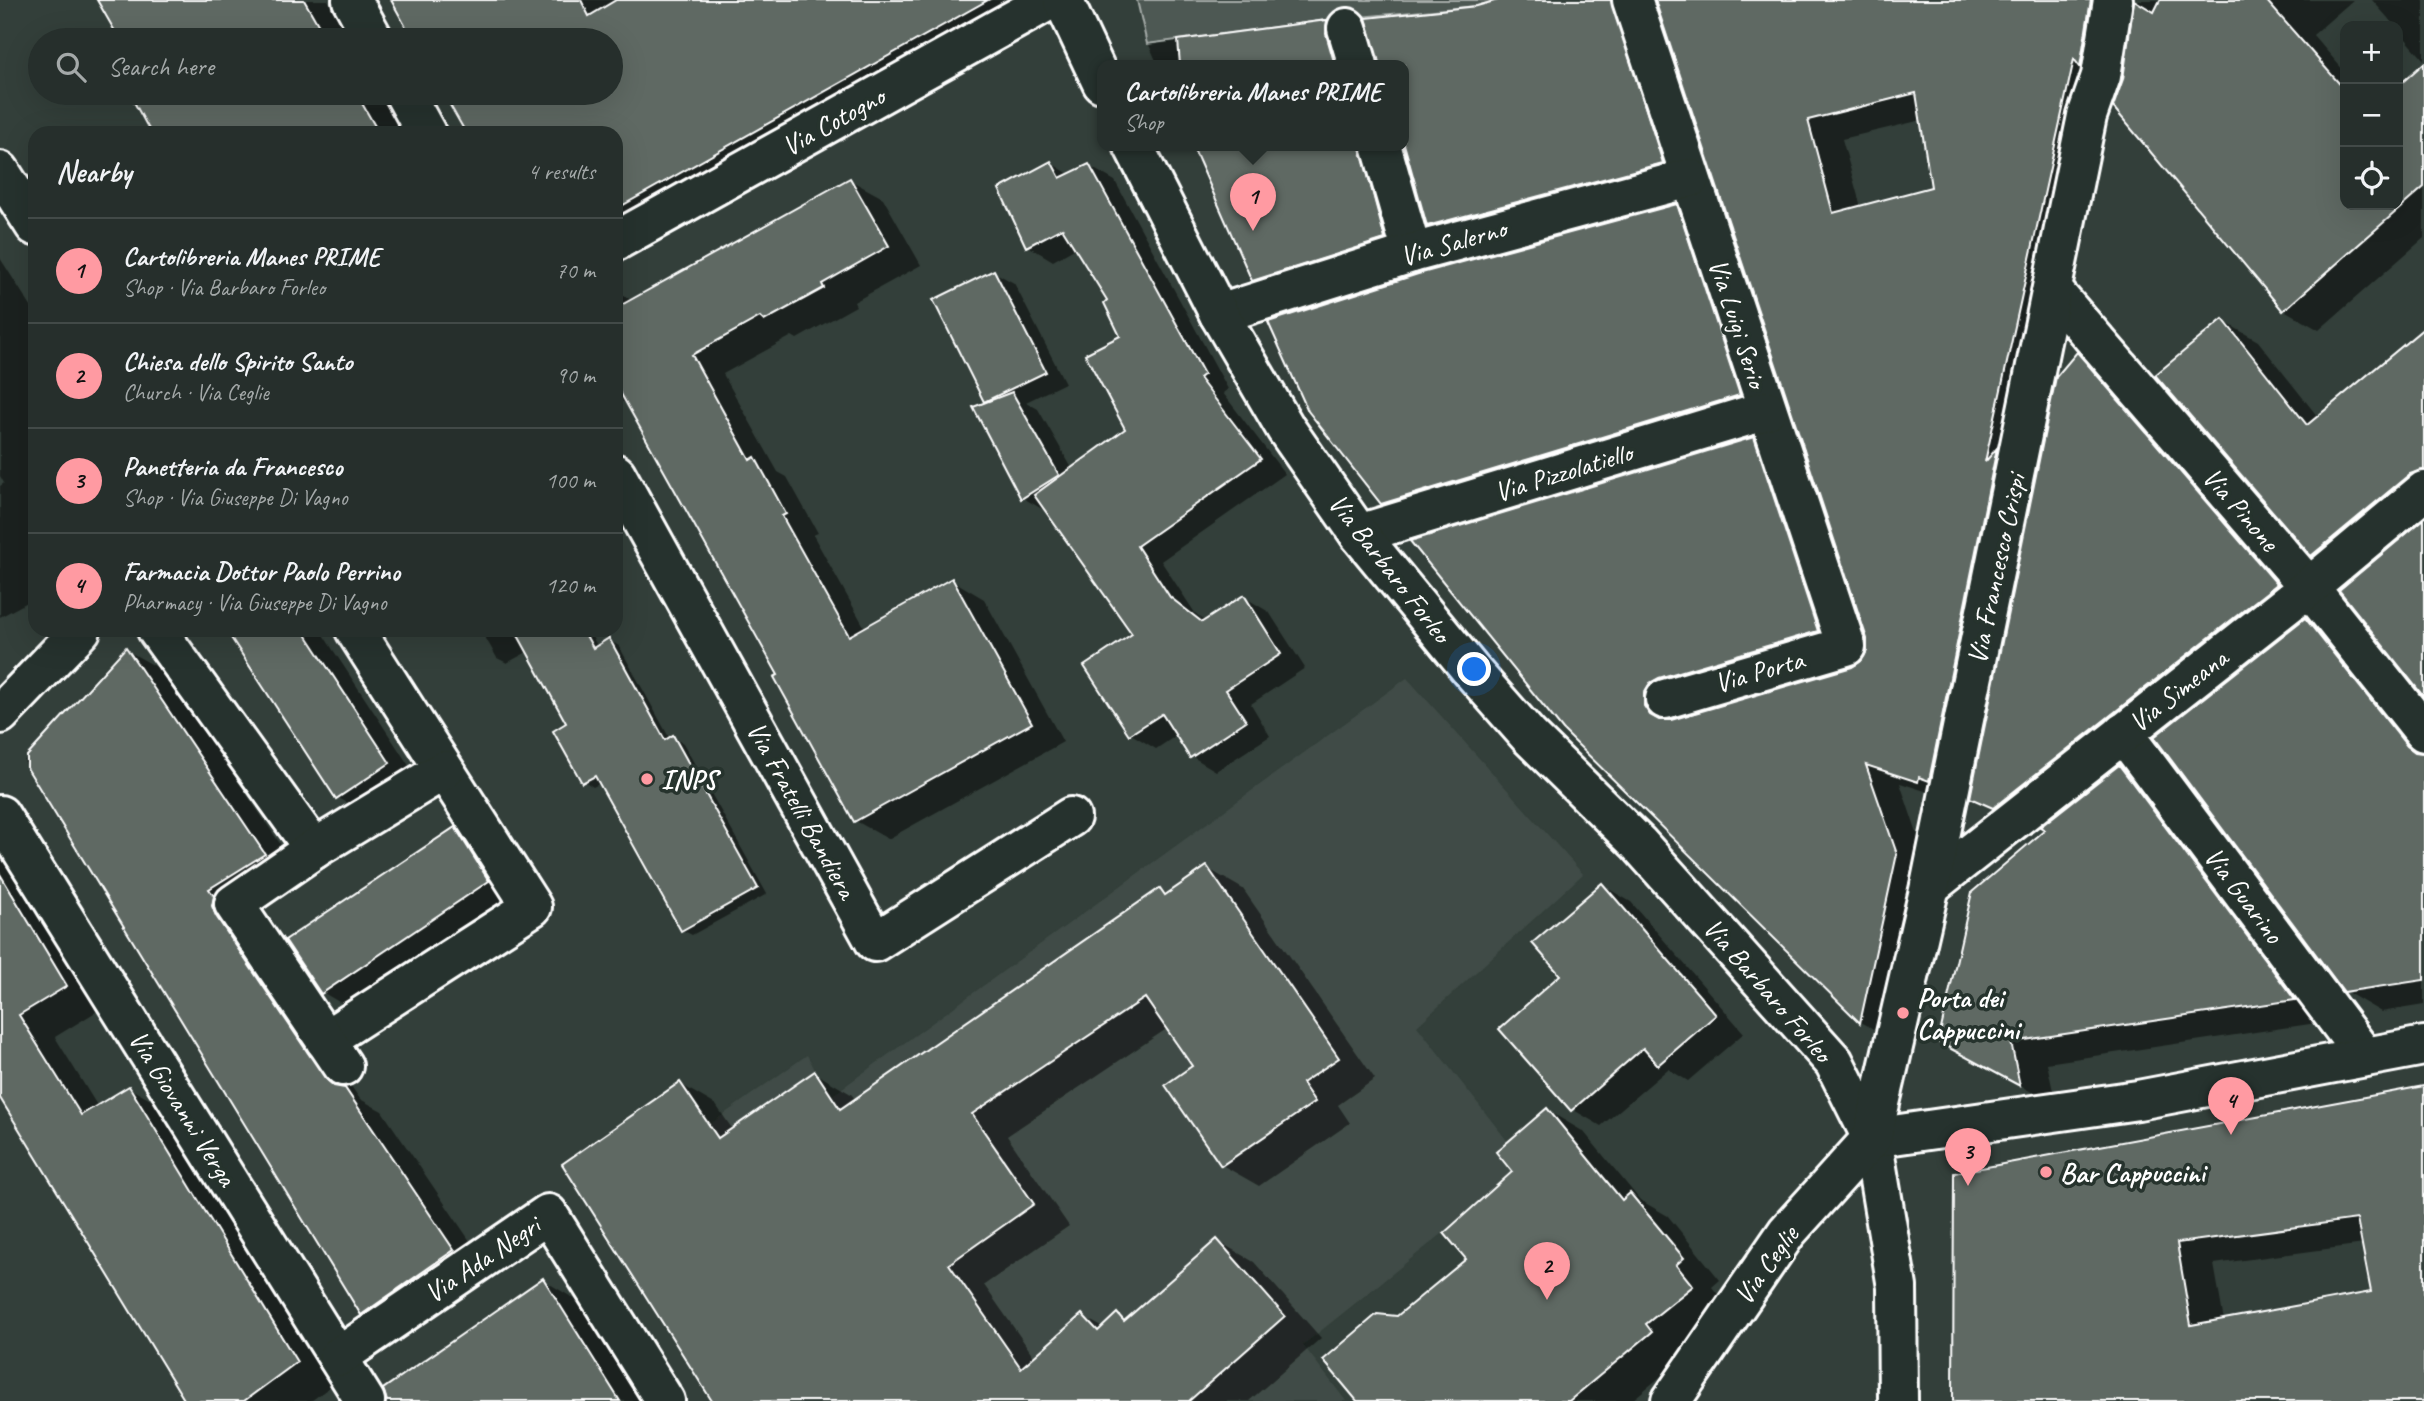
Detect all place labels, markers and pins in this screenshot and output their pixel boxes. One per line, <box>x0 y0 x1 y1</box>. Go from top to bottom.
pin: 1 <box>1230 173 1276 231</box>
place label: INPS <box>661 762 722 797</box>
marker: INPS <box>639 771 655 787</box>
place label: Porta dei Cappuccini <box>1917 980 2023 1047</box>
marker: Porta dei Cappuccini <box>1895 1005 1911 1021</box>
pin: 4 <box>2208 1077 2254 1135</box>
pin: 3 <box>1945 1128 1991 1186</box>
place label: Bar Cappuccini <box>2060 1155 2208 1190</box>
marker: Bar Cappuccini <box>2038 1164 2054 1180</box>
pin: 2 <box>1524 1242 1570 1300</box>

